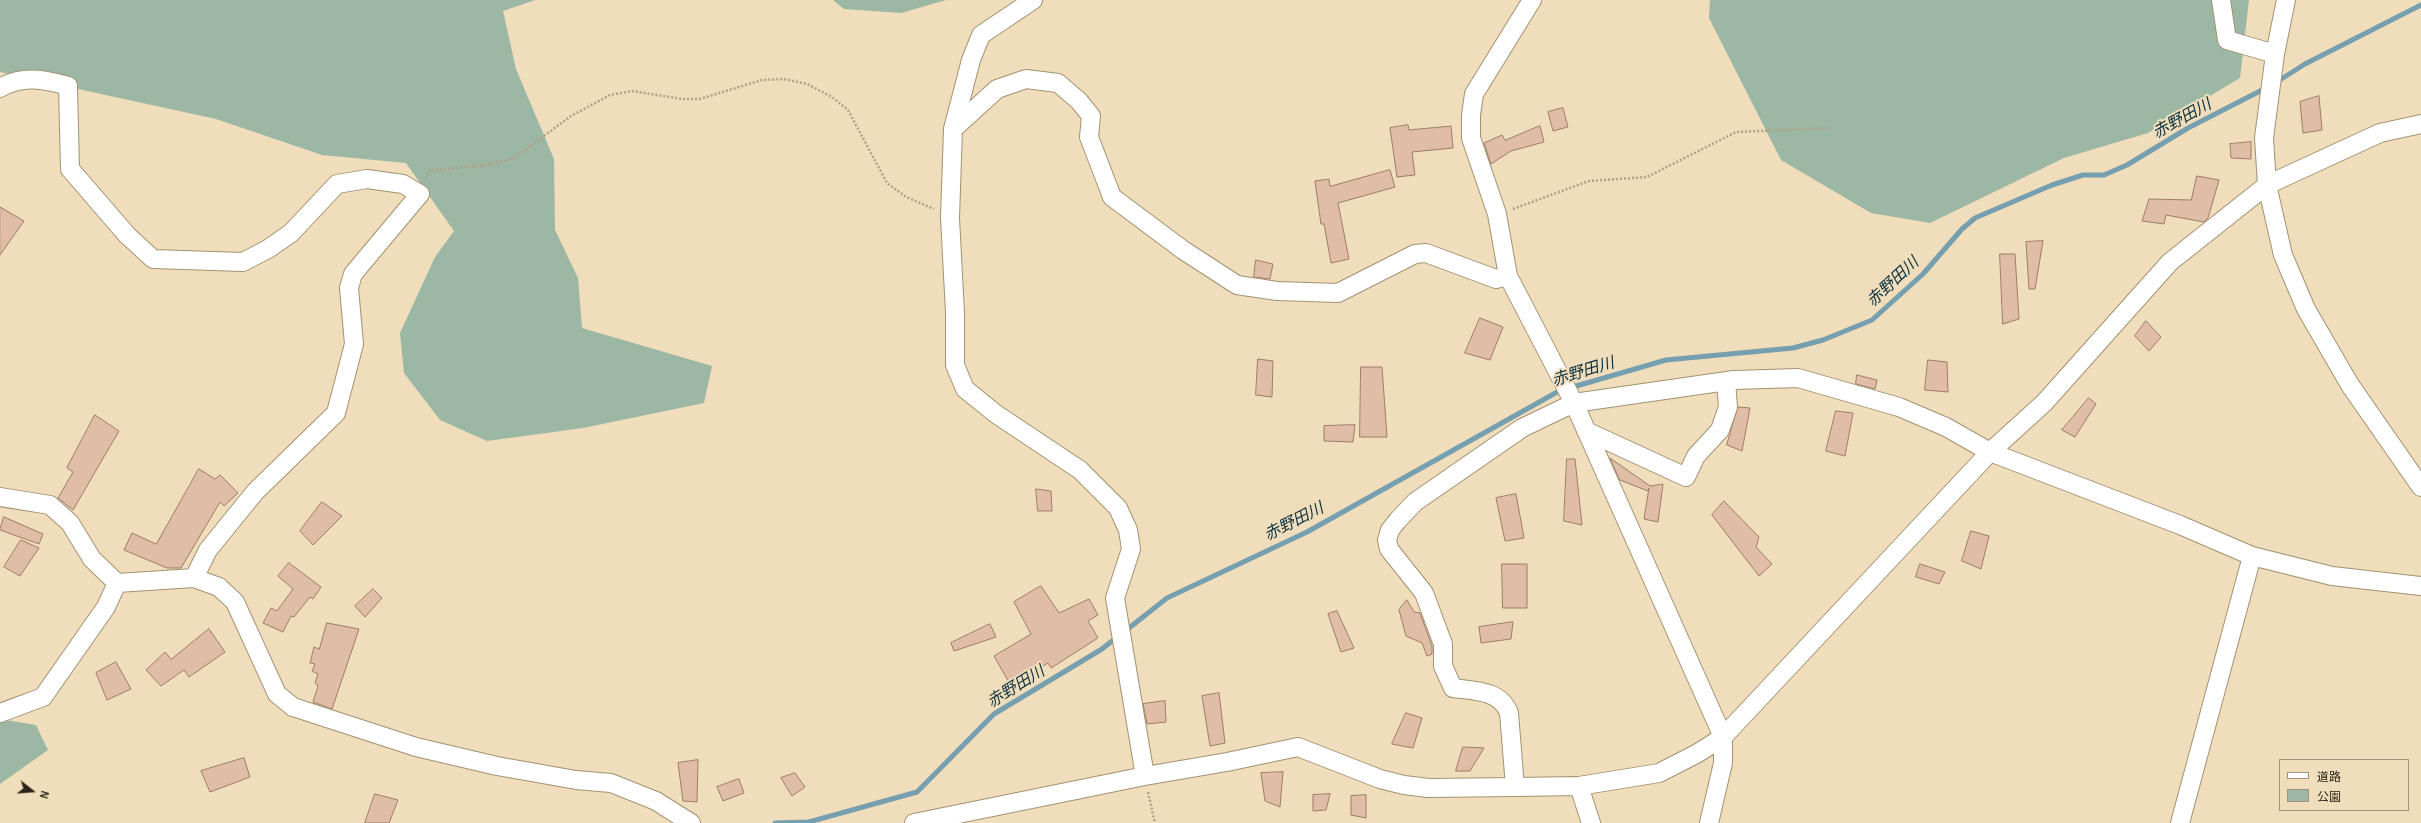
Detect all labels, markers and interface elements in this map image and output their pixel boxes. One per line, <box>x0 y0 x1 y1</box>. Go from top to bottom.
water label: 赤野田川 <box>2149 95 2215 143</box>
water label: 赤野田川 <box>1863 253 1923 311</box>
water label: 赤野田川 <box>1550 353 1616 391</box>
water label: 赤野田川 <box>1261 499 1327 545</box>
water label: 赤野田川 <box>984 662 1048 712</box>
legend <box>2279 759 2409 811</box>
text: 道路 <box>2317 770 2341 784</box>
north arrow <box>12 771 52 811</box>
text: N <box>37 789 51 800</box>
text: 公園 <box>2317 790 2341 804</box>

